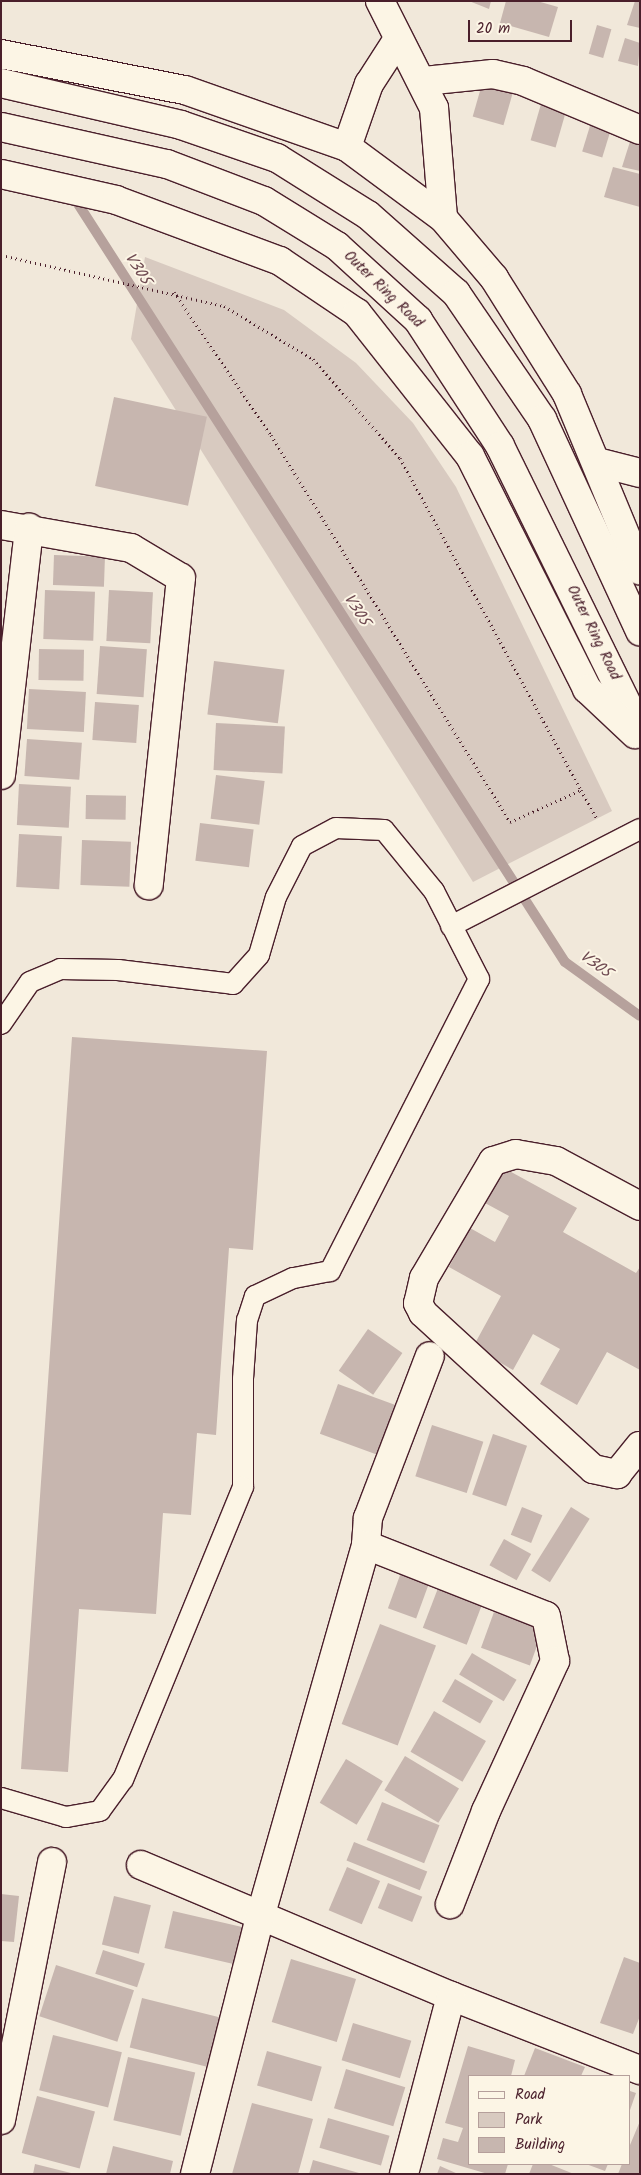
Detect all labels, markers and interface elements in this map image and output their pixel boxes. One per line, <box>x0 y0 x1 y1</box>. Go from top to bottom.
scale bar <box>471 10 575 42</box>
text: 20 m <box>476 17 510 41</box>
street label: Outer Ring Road <box>340 248 426 332</box>
water label: V305 <box>120 249 154 289</box>
street label: Outer Ring Road <box>562 583 624 683</box>
water label: V305 <box>339 590 373 630</box>
water label: V305 <box>576 947 614 983</box>
legend <box>468 2075 631 2165</box>
text: Road <box>515 2083 545 2107</box>
text: Park <box>515 2108 542 2132</box>
text: Building <box>515 2133 565 2157</box>

